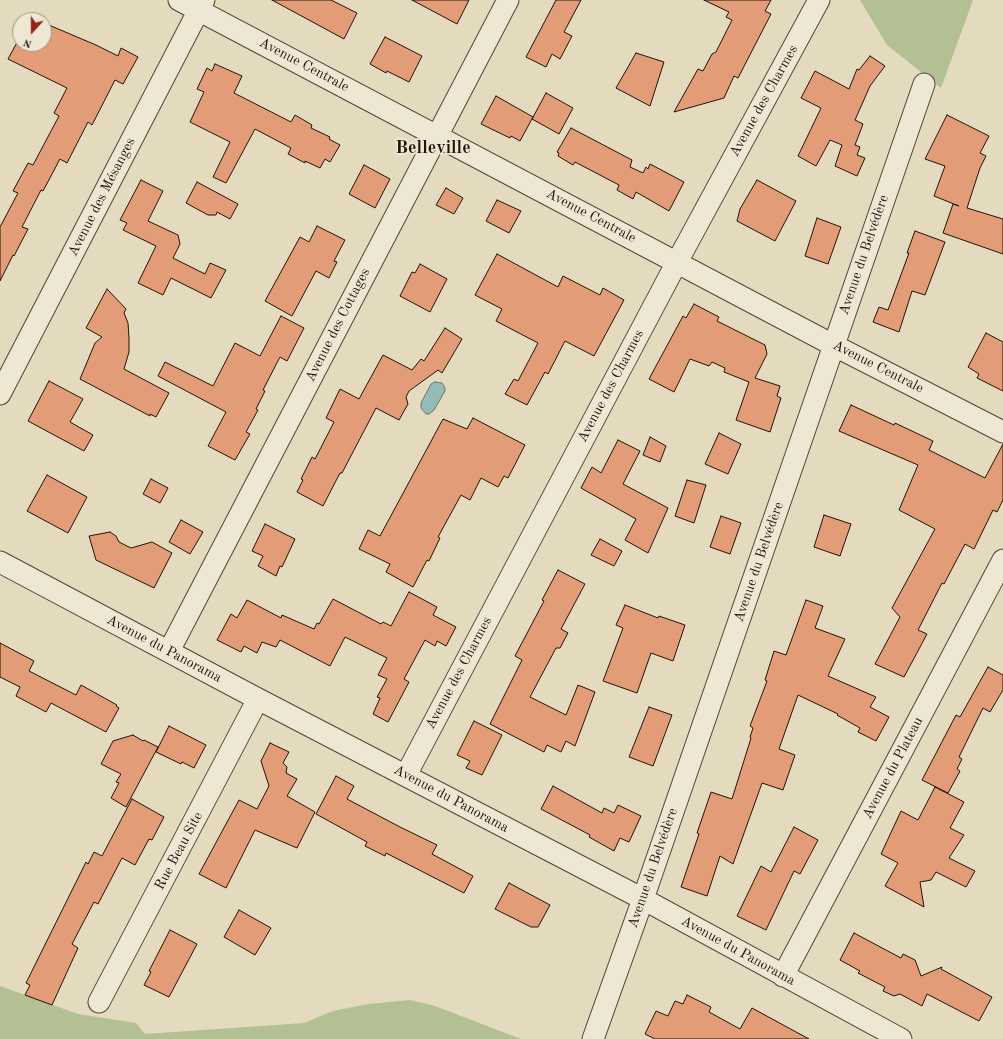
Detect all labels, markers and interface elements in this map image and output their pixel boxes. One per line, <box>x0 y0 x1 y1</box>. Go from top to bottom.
north arrow <box>12 12 52 52</box>
street label: Avenue Centrale <box>256 34 352 96</box>
text: N <box>22 36 34 49</box>
street label: Avenue des Charmes <box>726 42 802 160</box>
street label: Avenue des Mésanges <box>65 135 139 259</box>
district label: Belleville <box>395 137 471 159</box>
street label: Avenue Centrale <box>543 185 639 247</box>
street label: Avenue du Belvédère <box>836 193 892 317</box>
street label: Avenue des Cottages <box>302 265 374 385</box>
street label: Avenue des Charmes <box>574 327 648 445</box>
street label: Avenue Centrale <box>830 337 926 397</box>
street label: Avenue du Belvédère <box>731 500 787 624</box>
street label: Avenue du Panorama <box>104 612 224 686</box>
street label: Avenue des Charmes <box>422 614 496 732</box>
street label: Avenue du Plateau <box>859 714 927 822</box>
street label: Avenue du Panorama <box>391 762 511 836</box>
street label: Avenue du Belvédère <box>625 806 681 930</box>
street label: Rue Beau Site <box>151 809 207 893</box>
street label: Avenue du Panorama <box>678 913 798 989</box>

